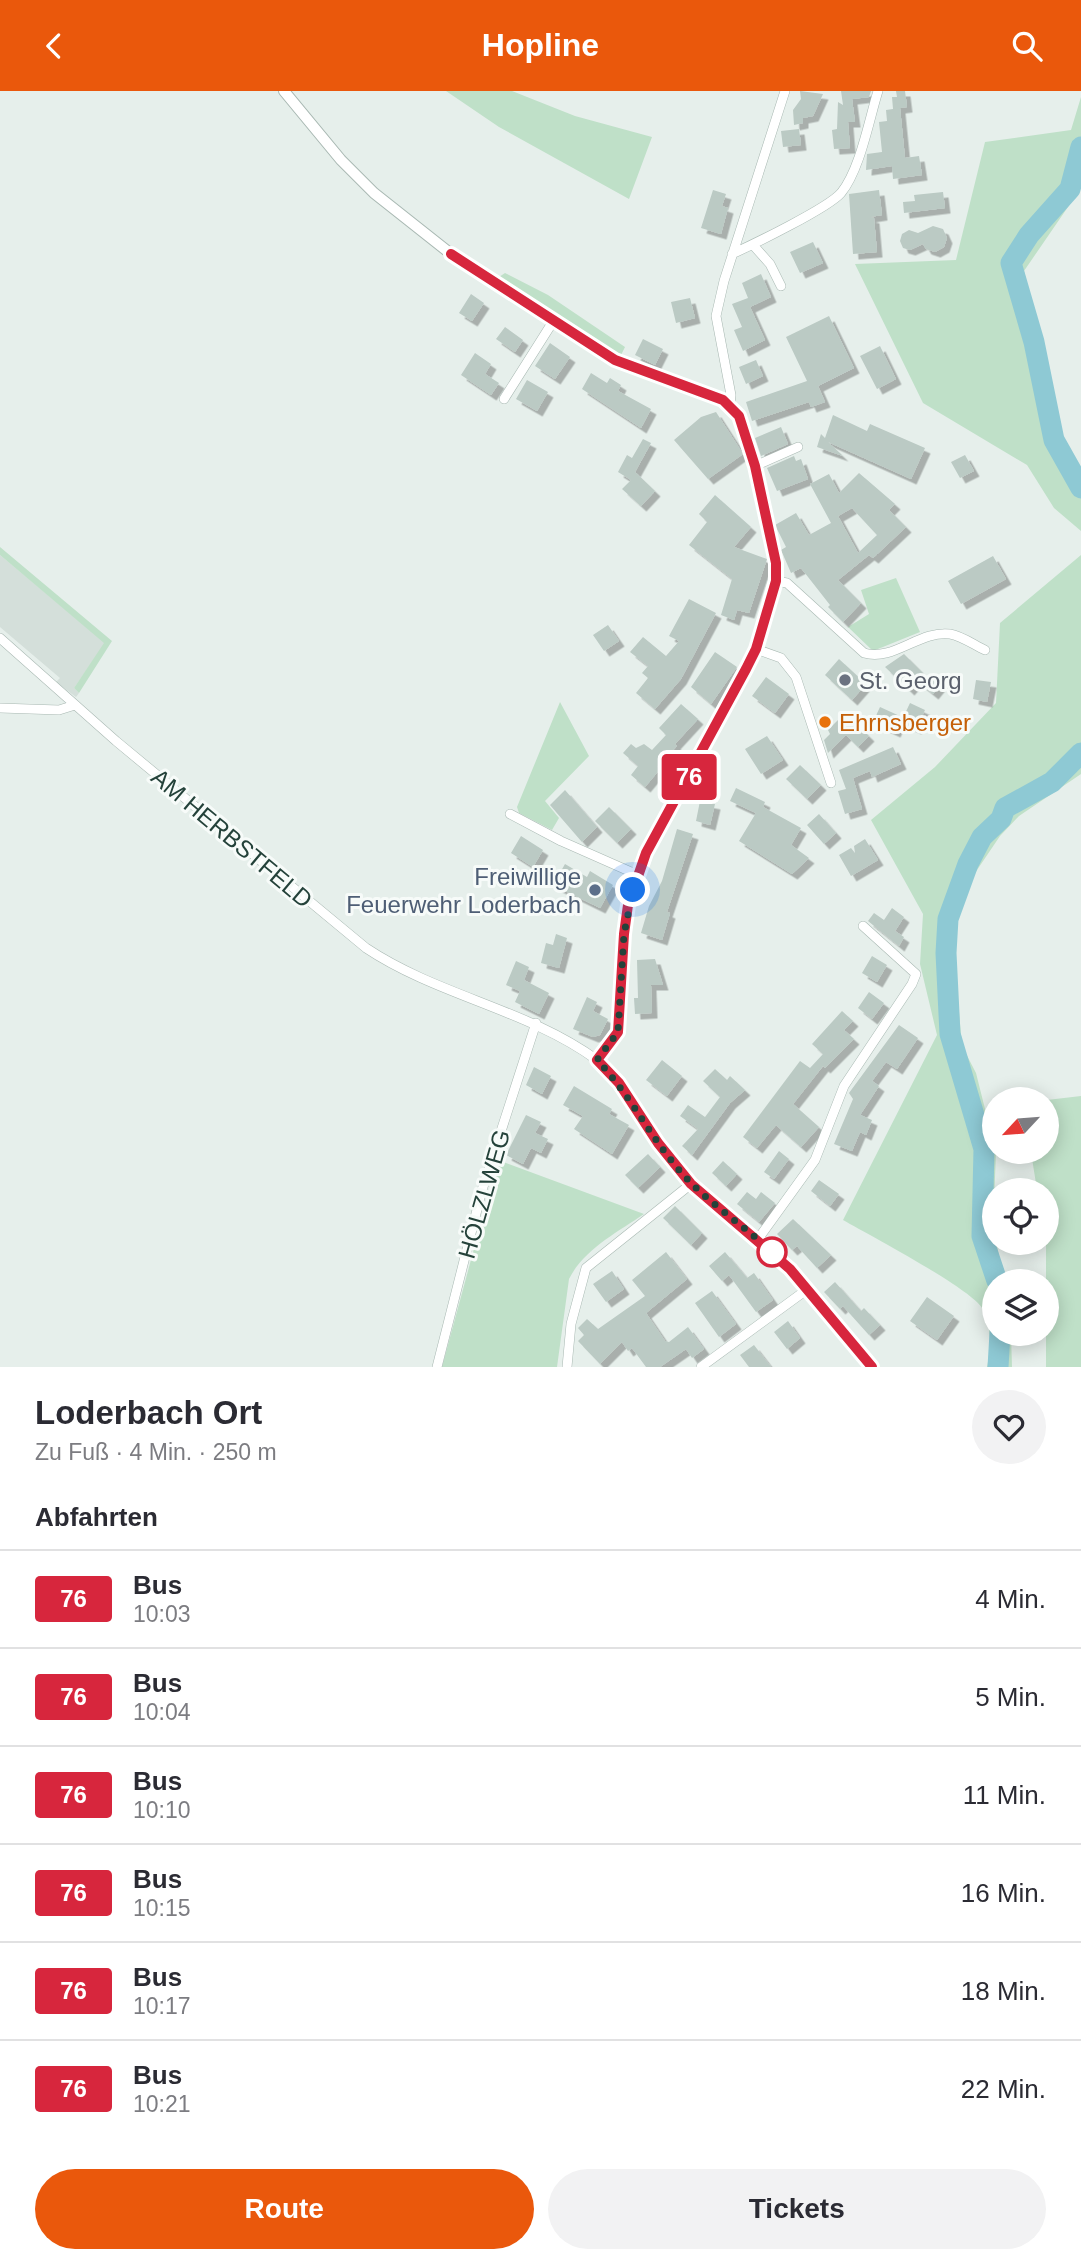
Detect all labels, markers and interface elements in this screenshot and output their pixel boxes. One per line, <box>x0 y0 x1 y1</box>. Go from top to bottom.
icon: back <box>35 27 73 65</box>
text: Hopline <box>482 27 599 63</box>
icon: search <box>1008 27 1046 65</box>
place label: St. Georg <box>859 667 962 694</box>
marker: St. Georg <box>837 672 853 688</box>
place label: Ehrnsberger <box>839 709 971 736</box>
marker: Ehrnsberger <box>817 714 833 730</box>
line badge: 76 <box>658 754 720 800</box>
street label: AM HERBSTFELD <box>146 763 318 913</box>
text: 76 <box>676 763 702 790</box>
place label: Freiwillige Feuerwehr Loderbach <box>346 863 581 918</box>
your location <box>615 872 650 907</box>
marker: Freiwillige Feuerwehr Loderbach <box>587 882 603 898</box>
north arrow <box>982 1087 1059 1164</box>
map controls <box>982 1087 1059 1346</box>
street label: HÖLZLWEG <box>453 1126 515 1262</box>
button: locate <box>982 1178 1059 1255</box>
unlabelled marker <box>757 1237 787 1267</box>
button: layers <box>982 1269 1059 1346</box>
button: heart <box>972 1390 1046 1464</box>
text: Loderbach Ort <box>35 1394 262 1431</box>
text: Zu Fuß · 4 Min. · 250 m <box>35 1439 277 1465</box>
text: Abfahrten <box>35 1502 158 1532</box>
text: Bus <box>133 1570 182 1600</box>
text: 4 Min. <box>975 1584 1046 1614</box>
text: 76 <box>60 1585 87 1612</box>
text: 10:03 <box>133 1601 191 1627</box>
text: Bus <box>133 1668 182 1698</box>
text: 5 Min. <box>975 1682 1046 1712</box>
text: 76 <box>60 1683 87 1710</box>
text: 10:04 <box>133 1699 191 1725</box>
text: Bus <box>133 1766 182 1796</box>
text: 11 Min. <box>963 1780 1046 1810</box>
text: 76 <box>60 1781 87 1808</box>
text: 10:10 <box>133 1797 191 1823</box>
text: Bus <box>133 1864 182 1894</box>
text: 16 Min. <box>961 1878 1046 1908</box>
text: 76 <box>60 1879 87 1906</box>
text: 10:15 <box>133 1895 191 1921</box>
text: Bus <box>133 1962 182 1992</box>
text: 18 Min. <box>961 1976 1046 2006</box>
text: 76 <box>60 1977 87 2004</box>
text: 10:17 <box>133 1993 191 2019</box>
text: Bus <box>133 2060 182 2090</box>
text: 22 Min. <box>961 2074 1046 2104</box>
text: 76 <box>60 2075 87 2102</box>
text: 10:21 <box>133 2091 191 2117</box>
button: Route <box>35 2169 534 2249</box>
button: Tickets <box>548 2169 1046 2249</box>

